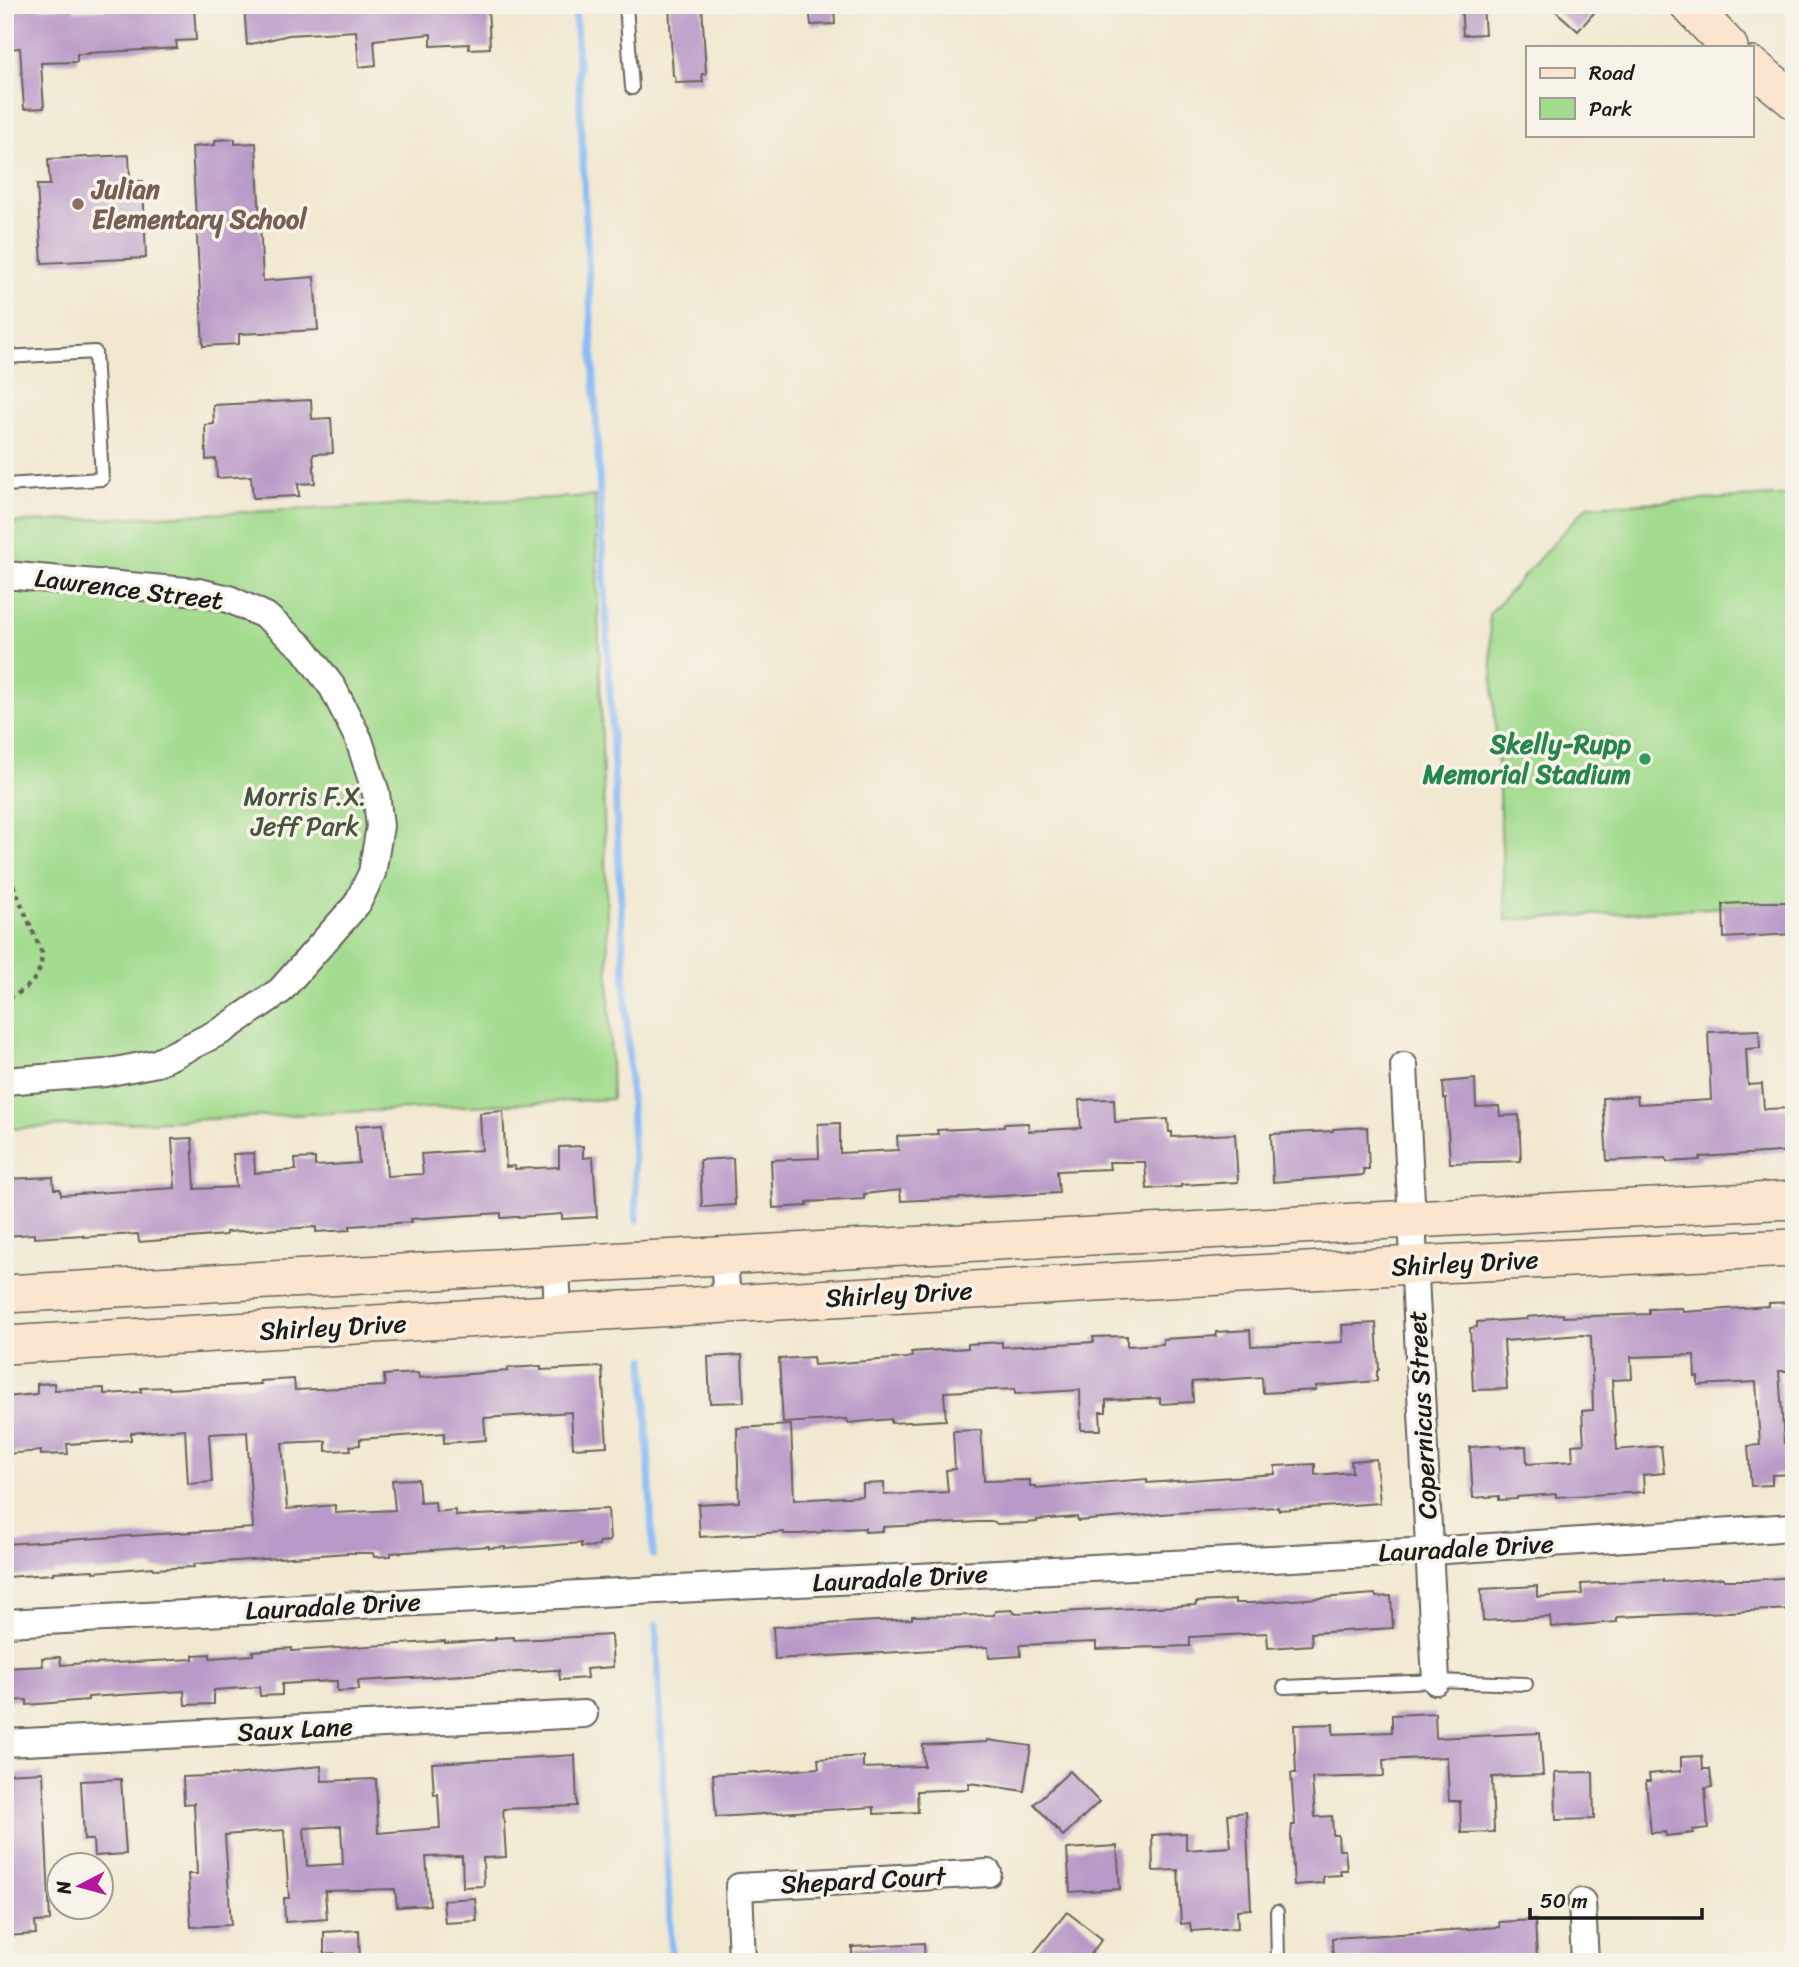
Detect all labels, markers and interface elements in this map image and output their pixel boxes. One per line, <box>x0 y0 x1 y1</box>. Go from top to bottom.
legend <box>1526 46 1754 136</box>
text: Road <box>1589 54 1636 92</box>
text: Park <box>1589 90 1632 128</box>
place label: Julian Elementary School <box>90 166 308 242</box>
marker: Julian Elementary School <box>70 196 86 212</box>
street label: Lawrence Street <box>32 555 226 623</box>
place label: Skelly-Rupp Memorial Stadium <box>1422 721 1631 797</box>
marker: Skelly-Rupp Memorial Stadium <box>1637 751 1653 767</box>
park label: Morris F.X. Jeff Park <box>243 773 367 849</box>
street label: Shirley Drive <box>1390 1236 1540 1290</box>
street label: Shirley Drive <box>824 1267 974 1321</box>
street label: Shirley Drive <box>258 1300 408 1354</box>
street label: Copernicus Street <box>1394 1310 1450 1520</box>
street label: Lauradale Drive <box>1377 1520 1555 1576</box>
street label: Lauradale Drive <box>811 1550 989 1606</box>
street label: Lauradale Drive <box>244 1578 422 1634</box>
street label: Saux Lane <box>236 1703 354 1755</box>
north arrow <box>46 1852 116 1922</box>
street label: Shepard Court <box>779 1853 948 1907</box>
scale bar <box>1530 1876 1701 1920</box>
text: N <box>46 1879 81 1897</box>
text: 50 m <box>1540 1882 1588 1920</box>

